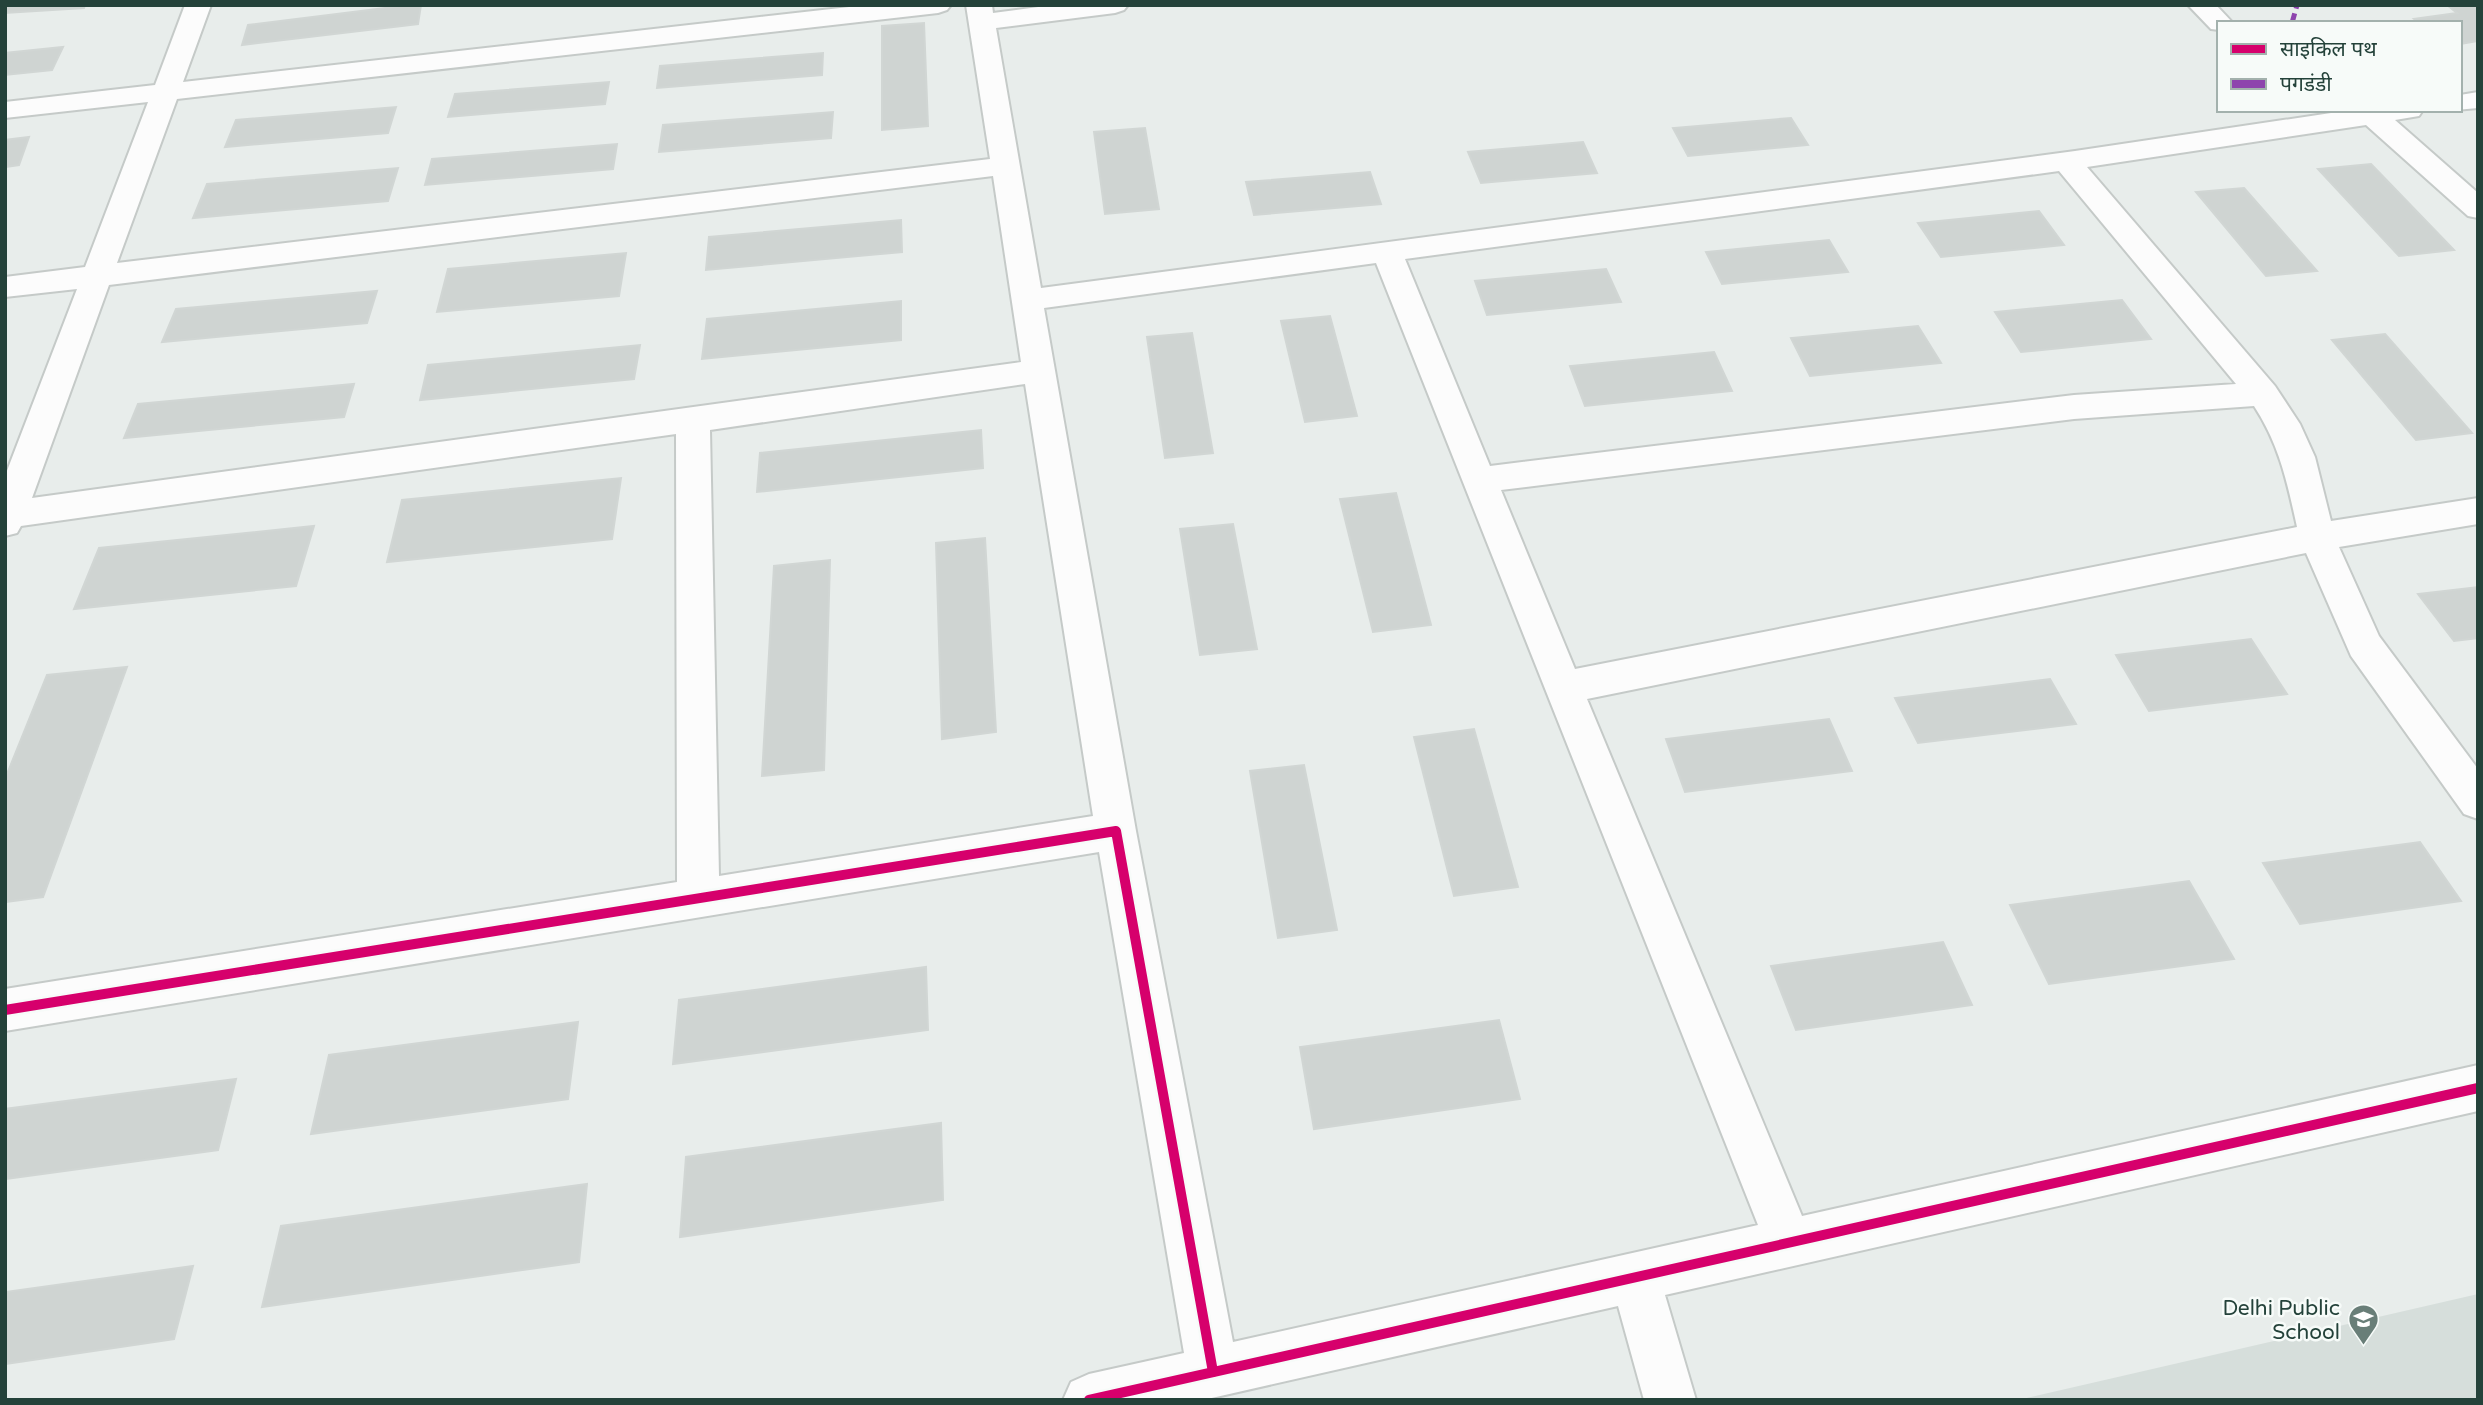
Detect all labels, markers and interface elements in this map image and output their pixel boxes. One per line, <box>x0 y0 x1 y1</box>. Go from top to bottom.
legend <box>2217 21 2462 112</box>
text: साइकिल पथ <box>2280 37 2377 62</box>
text: पगडंडी <box>2280 72 2332 97</box>
place label: Delhi Public School <box>2222 1296 2340 1345</box>
school or university icon: Delhi Public School <box>2346 1303 2380 1347</box>

